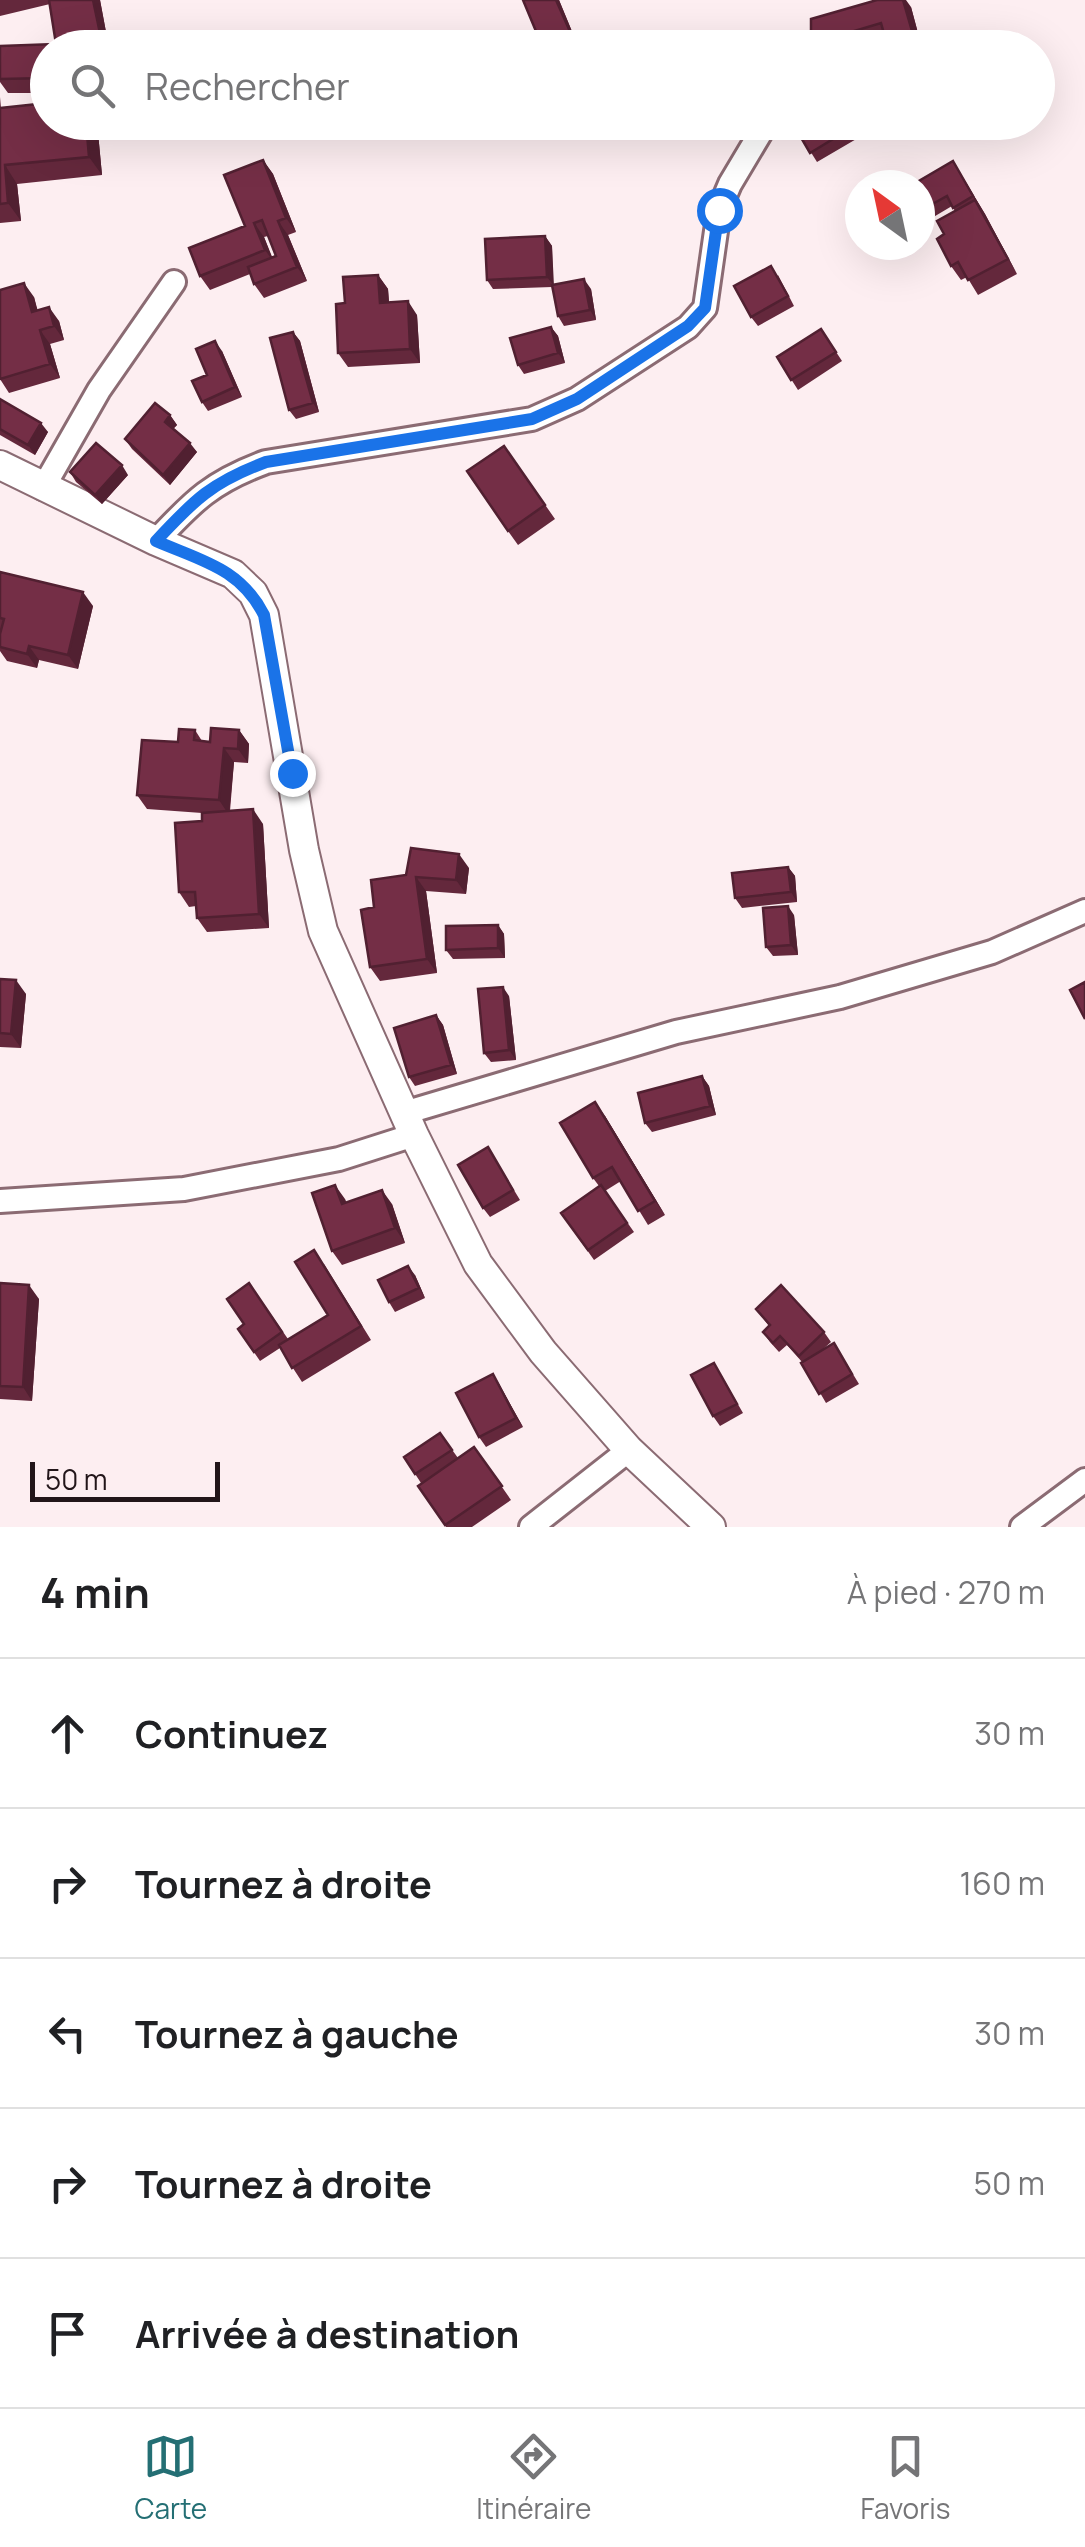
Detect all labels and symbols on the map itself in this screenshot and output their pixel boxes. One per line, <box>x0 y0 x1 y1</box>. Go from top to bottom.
north arrow <box>845 170 935 260</box>
route start <box>697 188 743 234</box>
route end <box>270 751 316 797</box>
scale bar <box>30 1457 220 1502</box>

